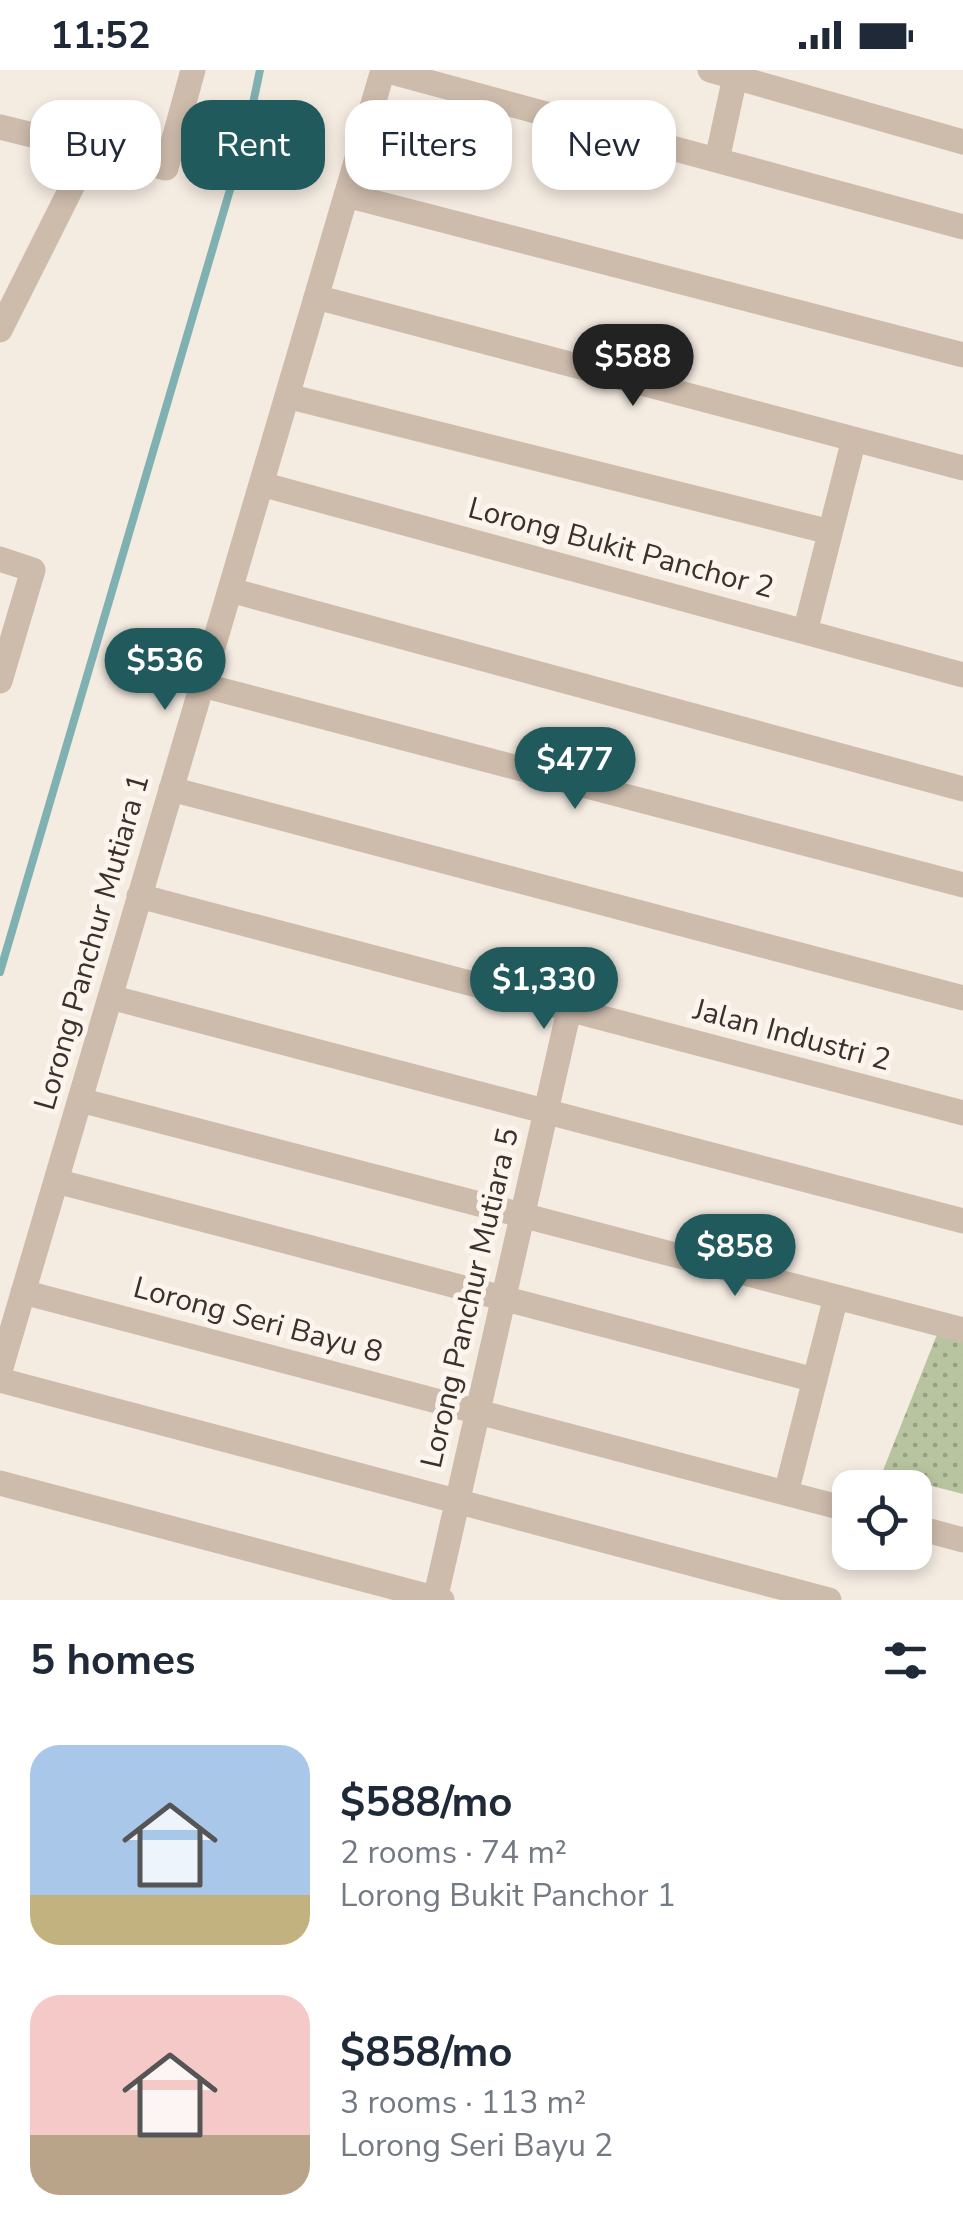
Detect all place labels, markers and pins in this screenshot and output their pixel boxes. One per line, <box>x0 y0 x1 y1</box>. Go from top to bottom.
pin: $588 <box>574 324 692 409</box>
pin: $536 <box>106 628 224 713</box>
pin: $477 <box>516 727 634 812</box>
pin: $1,330 <box>463 947 625 1032</box>
pin: $858 <box>676 1214 794 1299</box>

